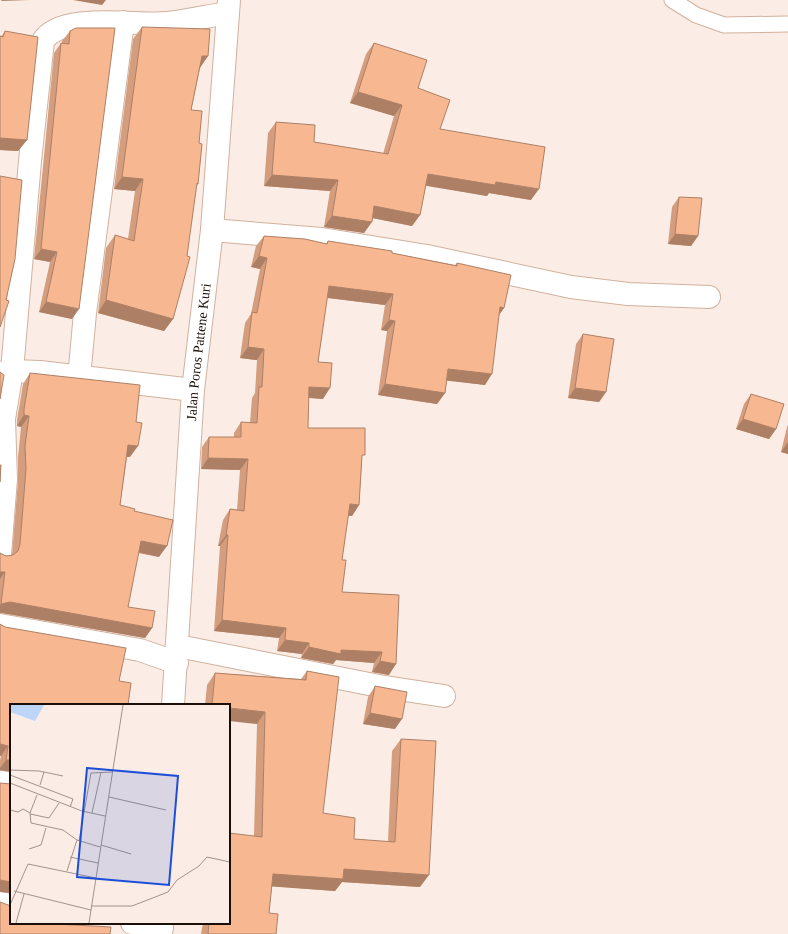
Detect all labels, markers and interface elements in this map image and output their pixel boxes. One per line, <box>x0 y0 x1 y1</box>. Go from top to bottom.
street label: Jalan Poros Pattene Kuri <box>184 282 213 421</box>
inset map <box>10 704 230 924</box>

